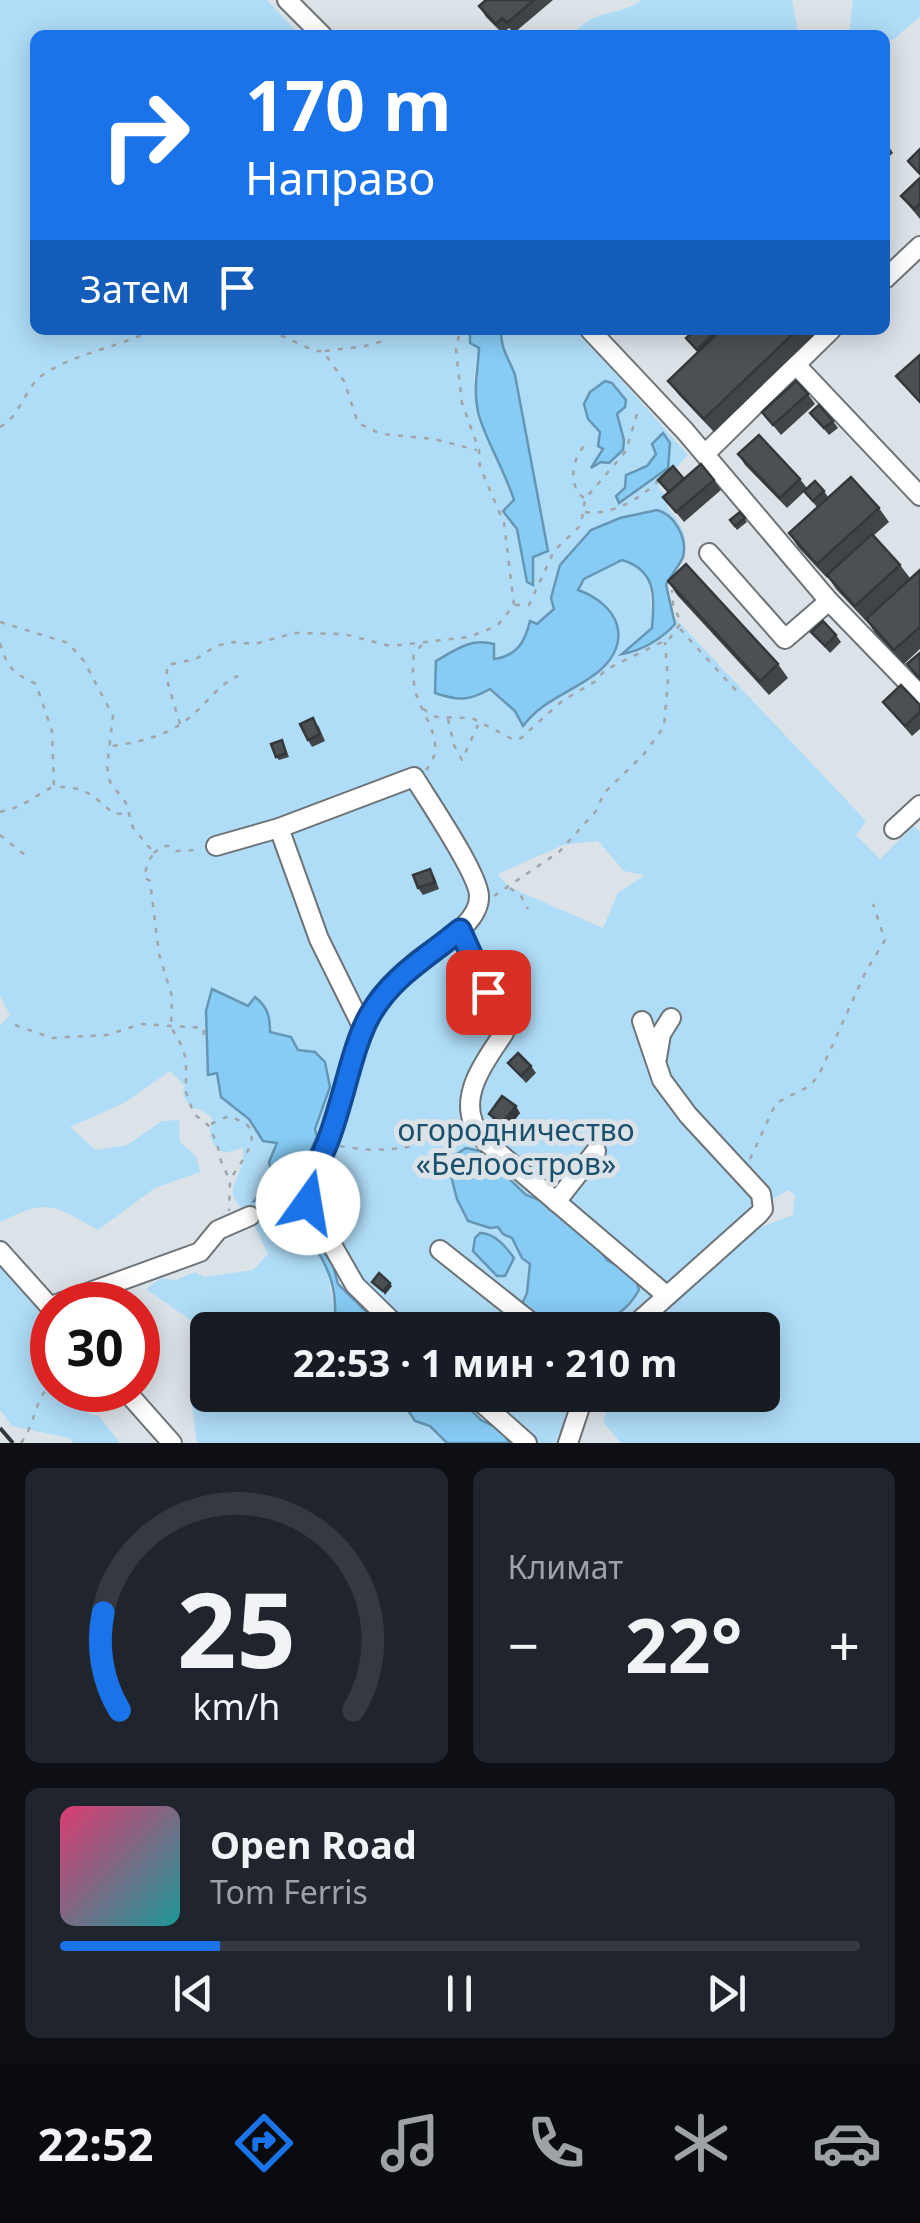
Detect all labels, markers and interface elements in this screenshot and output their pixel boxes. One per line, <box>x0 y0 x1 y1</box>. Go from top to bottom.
text: 170 m <box>245 56 452 152</box>
icon: right <box>80 70 210 200</box>
text: Направо <box>245 147 435 208</box>
icon: arrive <box>210 260 265 315</box>
text: Затем <box>80 262 190 314</box>
pin <box>446 950 531 1035</box>
icon: arrive <box>461 965 516 1020</box>
park label: огородничество «Белоостров» <box>397 1109 635 1184</box>
position arrow <box>256 1151 360 1255</box>
speed limit sign: 30 <box>30 1282 160 1412</box>
text: 22:53 · 1 мин · 210 m <box>293 1336 677 1388</box>
text: Климат <box>508 1545 623 1588</box>
text: 25 <box>177 1557 296 1698</box>
text: 22° <box>625 1593 743 1695</box>
text: − <box>508 1607 539 1682</box>
text: + <box>829 1607 860 1682</box>
text: km/h <box>192 1682 280 1730</box>
text: Open Road <box>210 1818 417 1870</box>
text: Tom Ferris <box>210 1870 368 1913</box>
icon: previous <box>166 1966 221 2021</box>
icon: pause <box>432 1966 487 2021</box>
icon: next <box>699 1966 754 2021</box>
icon: directions <box>229 2108 299 2178</box>
icon: music <box>375 2108 445 2178</box>
icon: phone <box>521 2108 591 2178</box>
icon: climate <box>666 2108 736 2178</box>
icon: car <box>812 2108 882 2178</box>
text: 22:52 <box>38 2113 153 2174</box>

